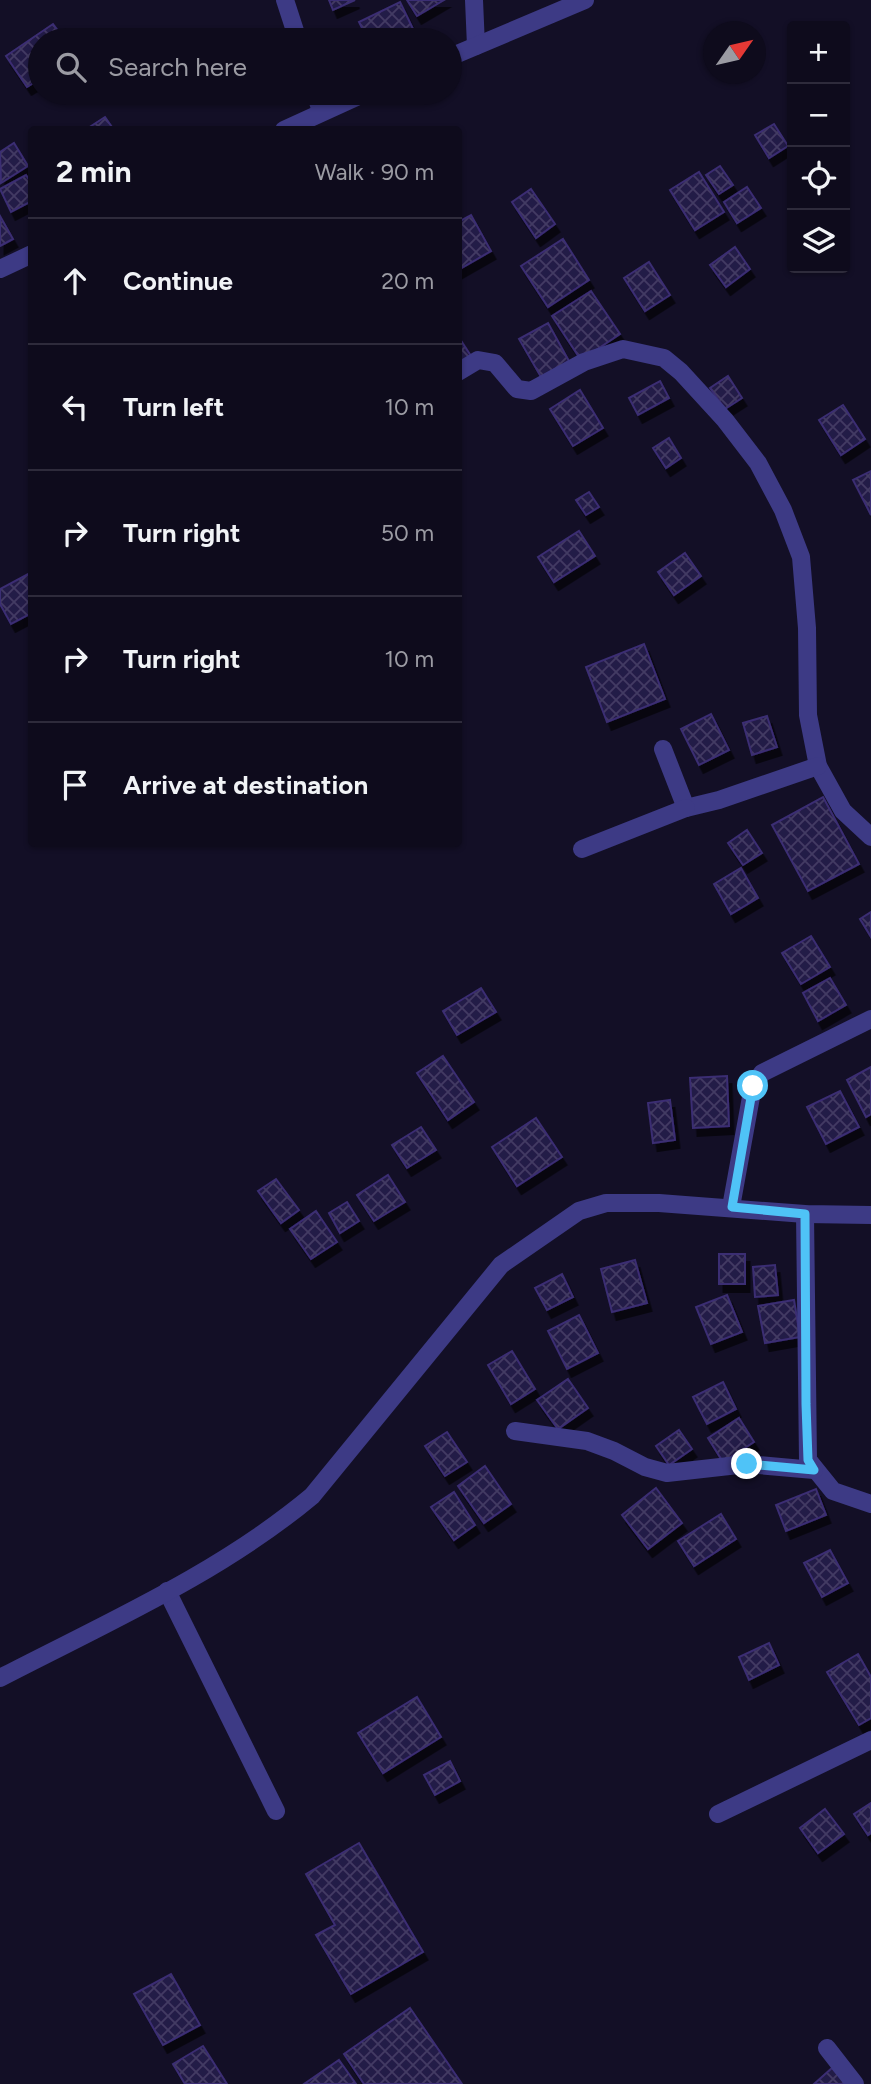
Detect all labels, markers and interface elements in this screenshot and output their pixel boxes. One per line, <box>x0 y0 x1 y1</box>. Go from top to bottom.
north arrow <box>703 21 766 84</box>
map controls <box>787 21 850 273</box>
button: + <box>787 21 850 84</box>
search box <box>28 28 462 105</box>
icon: search <box>52 48 90 86</box>
text: Search here <box>108 51 247 83</box>
button: − <box>787 84 850 147</box>
button: locate <box>787 147 850 210</box>
text: 2 min <box>56 153 132 190</box>
text: Walk · 90 m <box>315 158 434 186</box>
button: layers <box>787 210 850 273</box>
icon: ahead <box>56 262 94 300</box>
text: Continue <box>123 265 233 297</box>
text: 20 m <box>381 267 434 295</box>
icon: left <box>56 388 94 426</box>
text: Turn left <box>123 391 224 423</box>
text: 10 m <box>385 393 434 421</box>
icon: right <box>56 514 94 552</box>
text: Turn right <box>123 517 240 549</box>
text: 50 m <box>381 519 434 547</box>
icon: right <box>56 640 94 678</box>
text: Turn right <box>123 643 240 675</box>
text: 10 m <box>385 645 434 673</box>
icon: arrive <box>56 766 94 804</box>
text: Arrive at destination <box>123 769 368 801</box>
route start <box>737 1070 768 1101</box>
route end <box>731 1448 762 1479</box>

